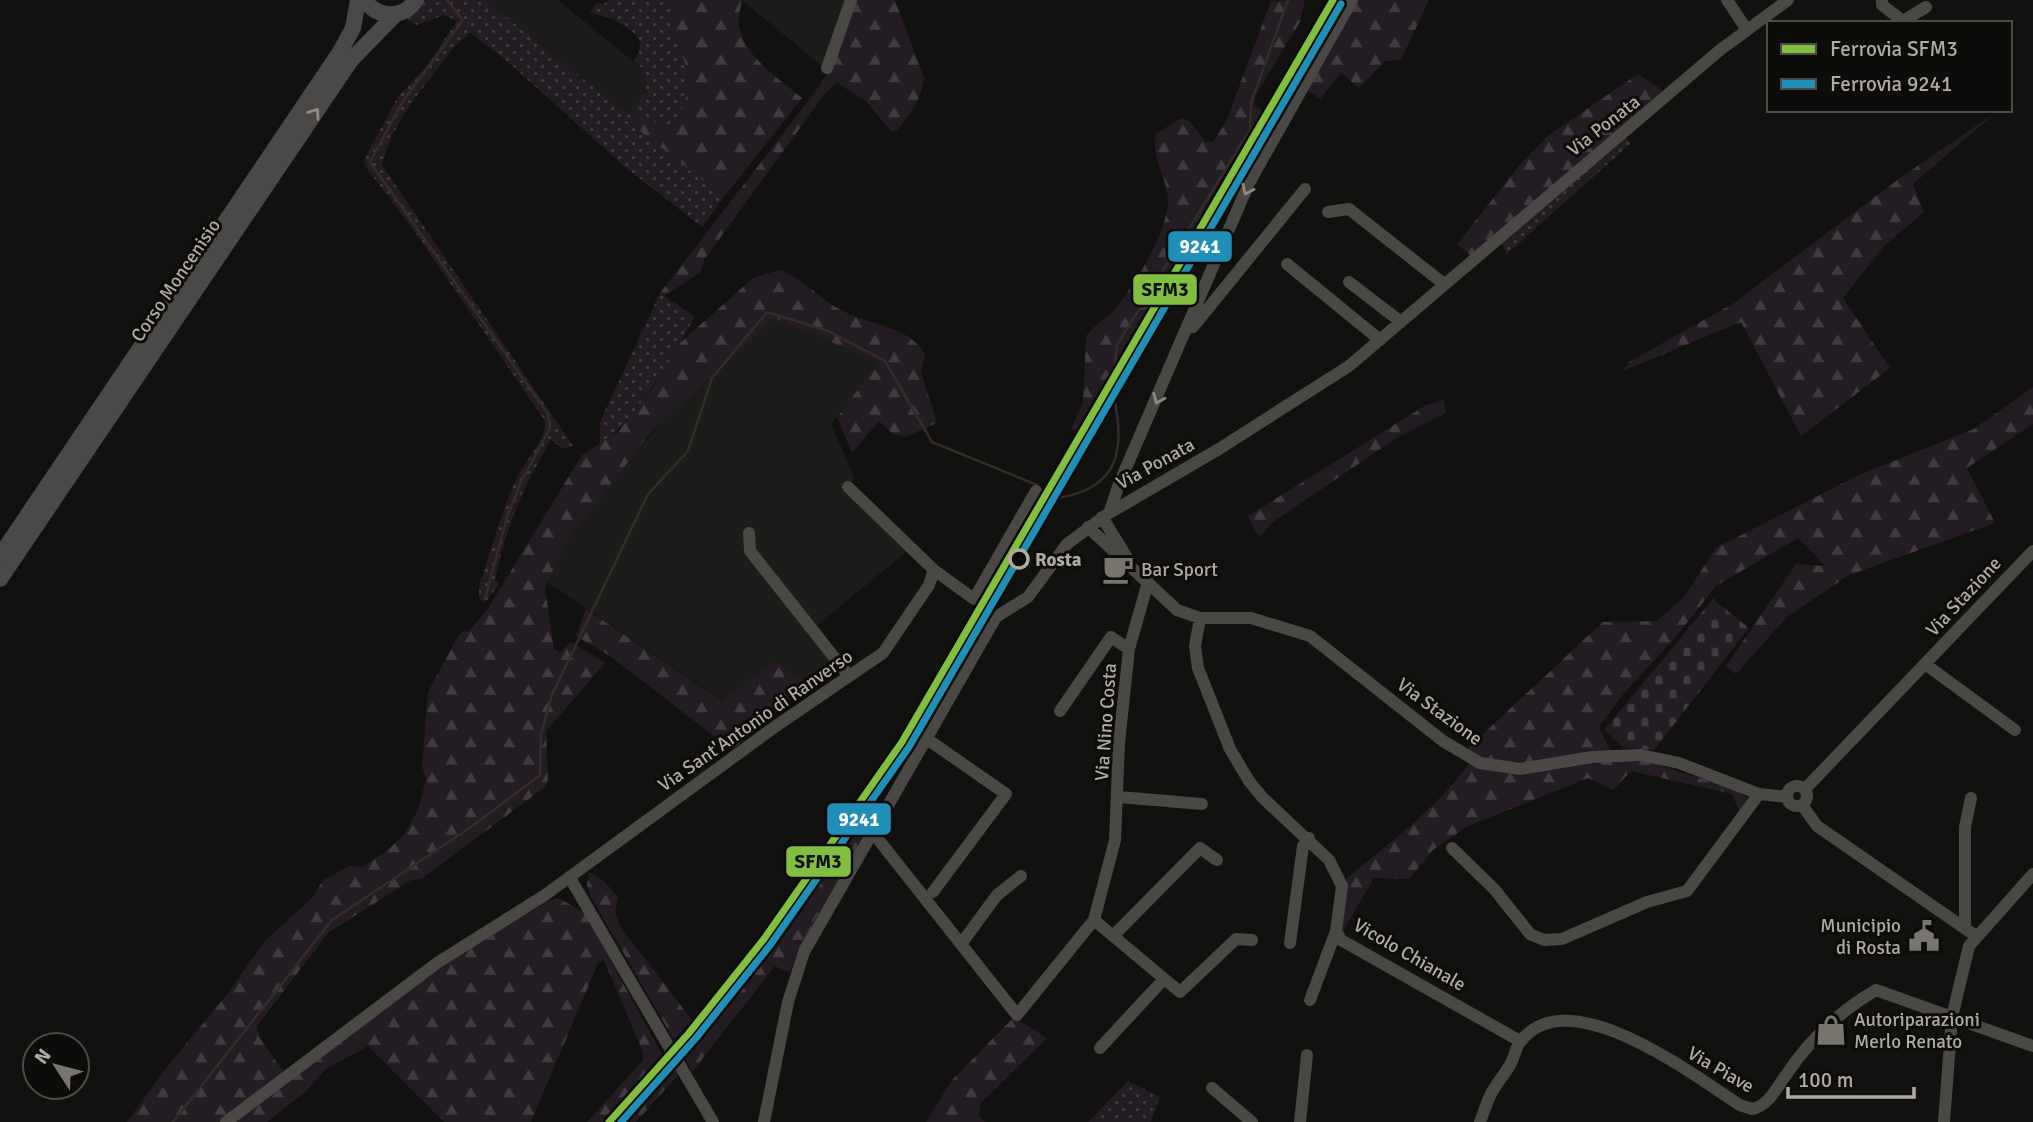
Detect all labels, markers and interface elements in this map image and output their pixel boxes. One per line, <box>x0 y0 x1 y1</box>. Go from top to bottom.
legend <box>1767 21 2012 112</box>
text: Ferrovia SFM3 <box>1830 36 1958 62</box>
text: Ferrovia 9241 <box>1830 71 1952 97</box>
street label: Via Ponata <box>1562 90 1645 162</box>
one-way arrow <box>307 107 320 120</box>
one-way arrow <box>1241 183 1255 195</box>
street label: Corso Moncenisio <box>126 214 226 347</box>
line badge: 9241 <box>1167 230 1233 263</box>
text: 9241 <box>1179 235 1221 259</box>
line badge: SFM3 <box>1132 273 1198 306</box>
text: SFM3 <box>1142 278 1188 302</box>
one-way arrow <box>1152 392 1166 404</box>
street label: Via Ponata <box>1112 433 1199 495</box>
place label: Rosta <box>1035 548 1082 572</box>
marker: Rosta <box>1009 549 1029 569</box>
cafe icon: Bar Sport <box>1101 552 1135 586</box>
street label: Via Stazione <box>1921 552 2007 641</box>
place label: Bar Sport <box>1141 558 1218 582</box>
street label: Via Sant'Antonio di Ranverso <box>654 644 858 797</box>
street label: Via Nino Costa <box>1090 662 1122 782</box>
street label: Via Stazione <box>1392 673 1487 751</box>
line badge: 9241 <box>826 802 892 836</box>
text: 9241 <box>838 808 880 832</box>
line badge: SFM3 <box>785 845 852 878</box>
text: SFM3 <box>795 850 841 874</box>
street label: Vicolo Chianale <box>1349 913 1470 997</box>
place label: Municipio di Rosta <box>1820 914 1901 960</box>
public building icon: Municipio di Rosta <box>1907 919 1941 953</box>
place label: Autoriparazioni Merlo Renato <box>1854 1008 1980 1054</box>
shop icon: Autoriparazioni Merlo Renato <box>1814 1013 1848 1047</box>
north arrow <box>21 1031 91 1101</box>
street label: Via Piave <box>1683 1041 1758 1099</box>
text: N <box>29 1044 57 1069</box>
scale bar <box>1788 1056 1914 1100</box>
text: 100 m <box>1798 1067 1853 1093</box>

